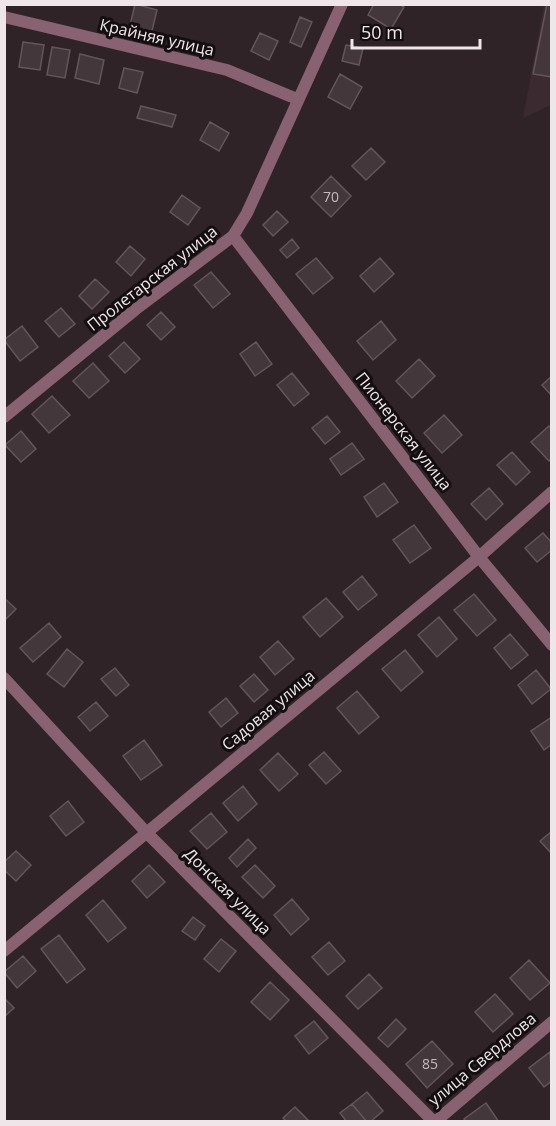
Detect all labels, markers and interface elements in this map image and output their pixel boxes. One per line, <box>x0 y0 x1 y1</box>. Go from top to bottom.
scale bar <box>352 12 480 50</box>
street label: Крайняя улица <box>98 13 216 61</box>
text: 50 m <box>361 20 403 44</box>
house number: 70 <box>323 187 339 206</box>
street label: Пролетарская улица <box>82 220 222 336</box>
street label: Пионерская улица <box>351 367 457 495</box>
street label: Садовая улица <box>217 665 319 755</box>
street label: Донская улица <box>180 843 276 939</box>
street label: улица Свердлова <box>423 1007 541 1111</box>
house number: 85 <box>422 1054 438 1073</box>

